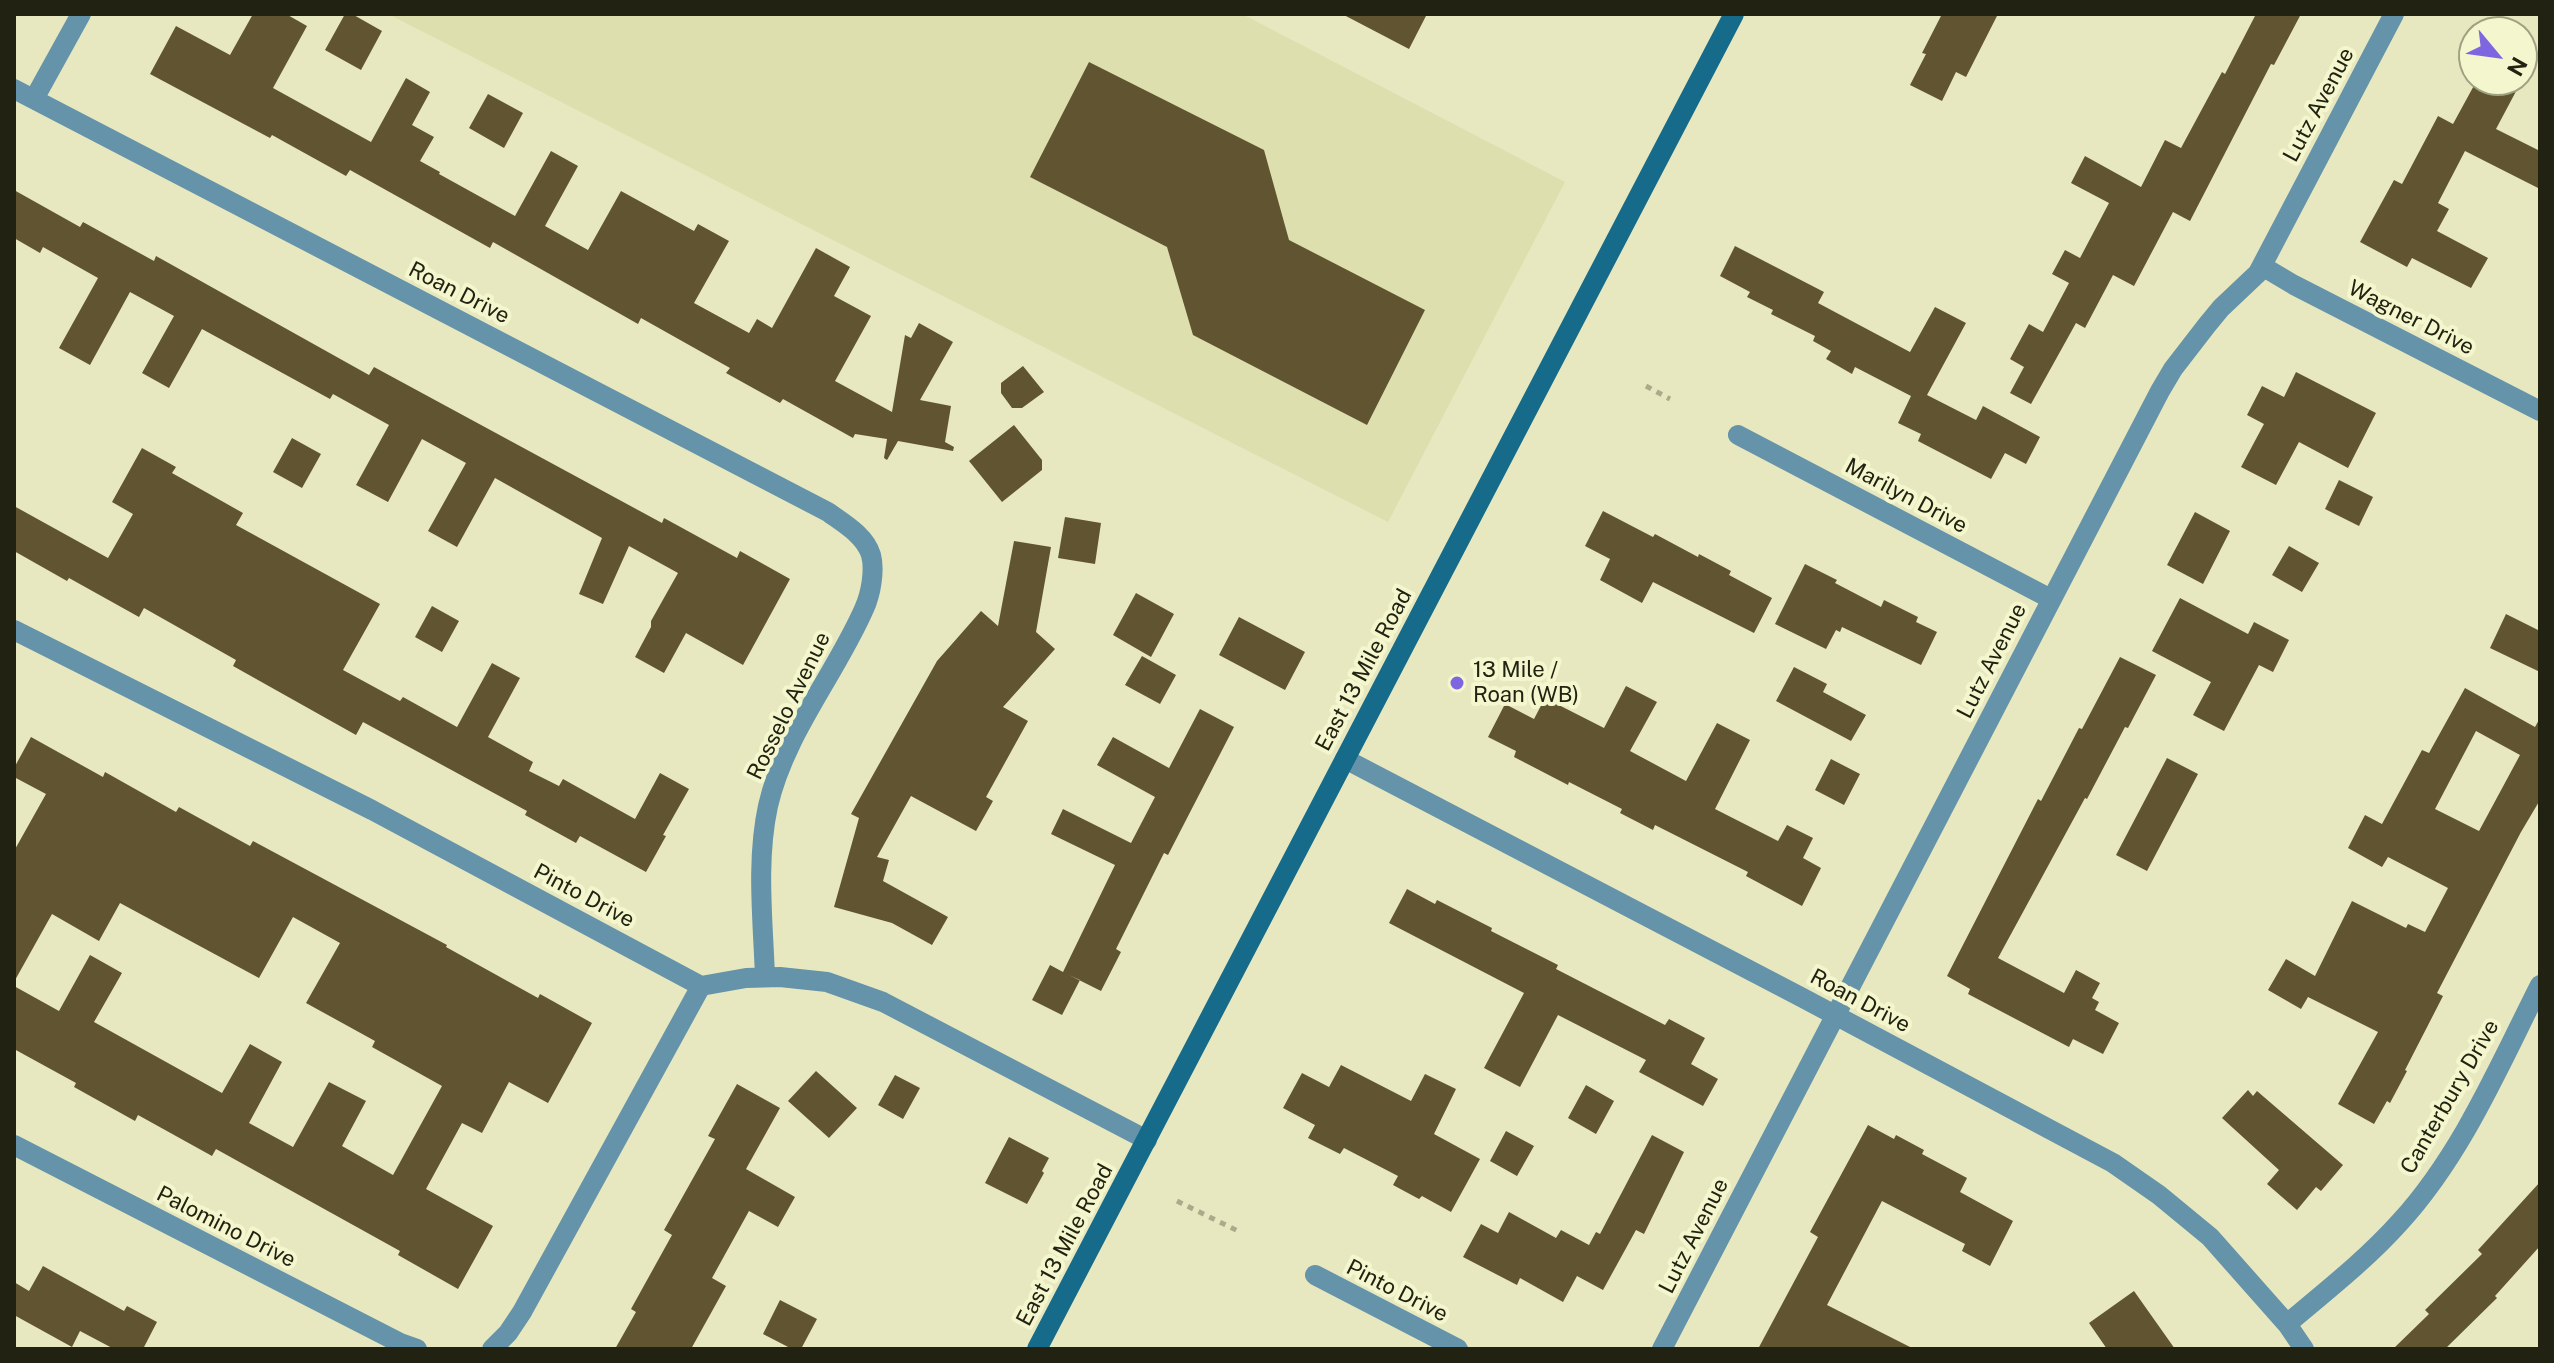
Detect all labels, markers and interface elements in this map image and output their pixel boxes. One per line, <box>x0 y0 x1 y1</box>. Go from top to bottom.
north arrow <box>2458 16 2538 96</box>
street label: Lutz Avenue <box>2278 43 2360 167</box>
text: N <box>2502 53 2533 80</box>
street label: Roan Drive <box>404 256 514 330</box>
street label: Wagner Drive <box>2344 275 2478 361</box>
street label: Marilyn Drive <box>1840 453 1972 539</box>
street label: East 13 Mile Road <box>1310 585 1418 755</box>
street label: Lutz Avenue <box>1952 599 2032 723</box>
street label: Rosselo Avenue <box>742 628 836 784</box>
place label: 13 Mile / Roan (WB) <box>1473 657 1579 708</box>
marker: 13 Mile / Roan (WB) <box>1448 674 1466 692</box>
street label: Pinto Drive <box>529 858 639 934</box>
street label: Roan Drive <box>1805 964 1915 1038</box>
street label: Canterbury Drive <box>2395 1015 2505 1179</box>
street label: East 13 Mile Road <box>1011 1160 1119 1330</box>
street label: Lutz Avenue <box>1654 1174 1734 1298</box>
street label: Palomino Drive <box>152 1181 300 1273</box>
street label: Pinto Drive <box>1342 1254 1452 1328</box>

